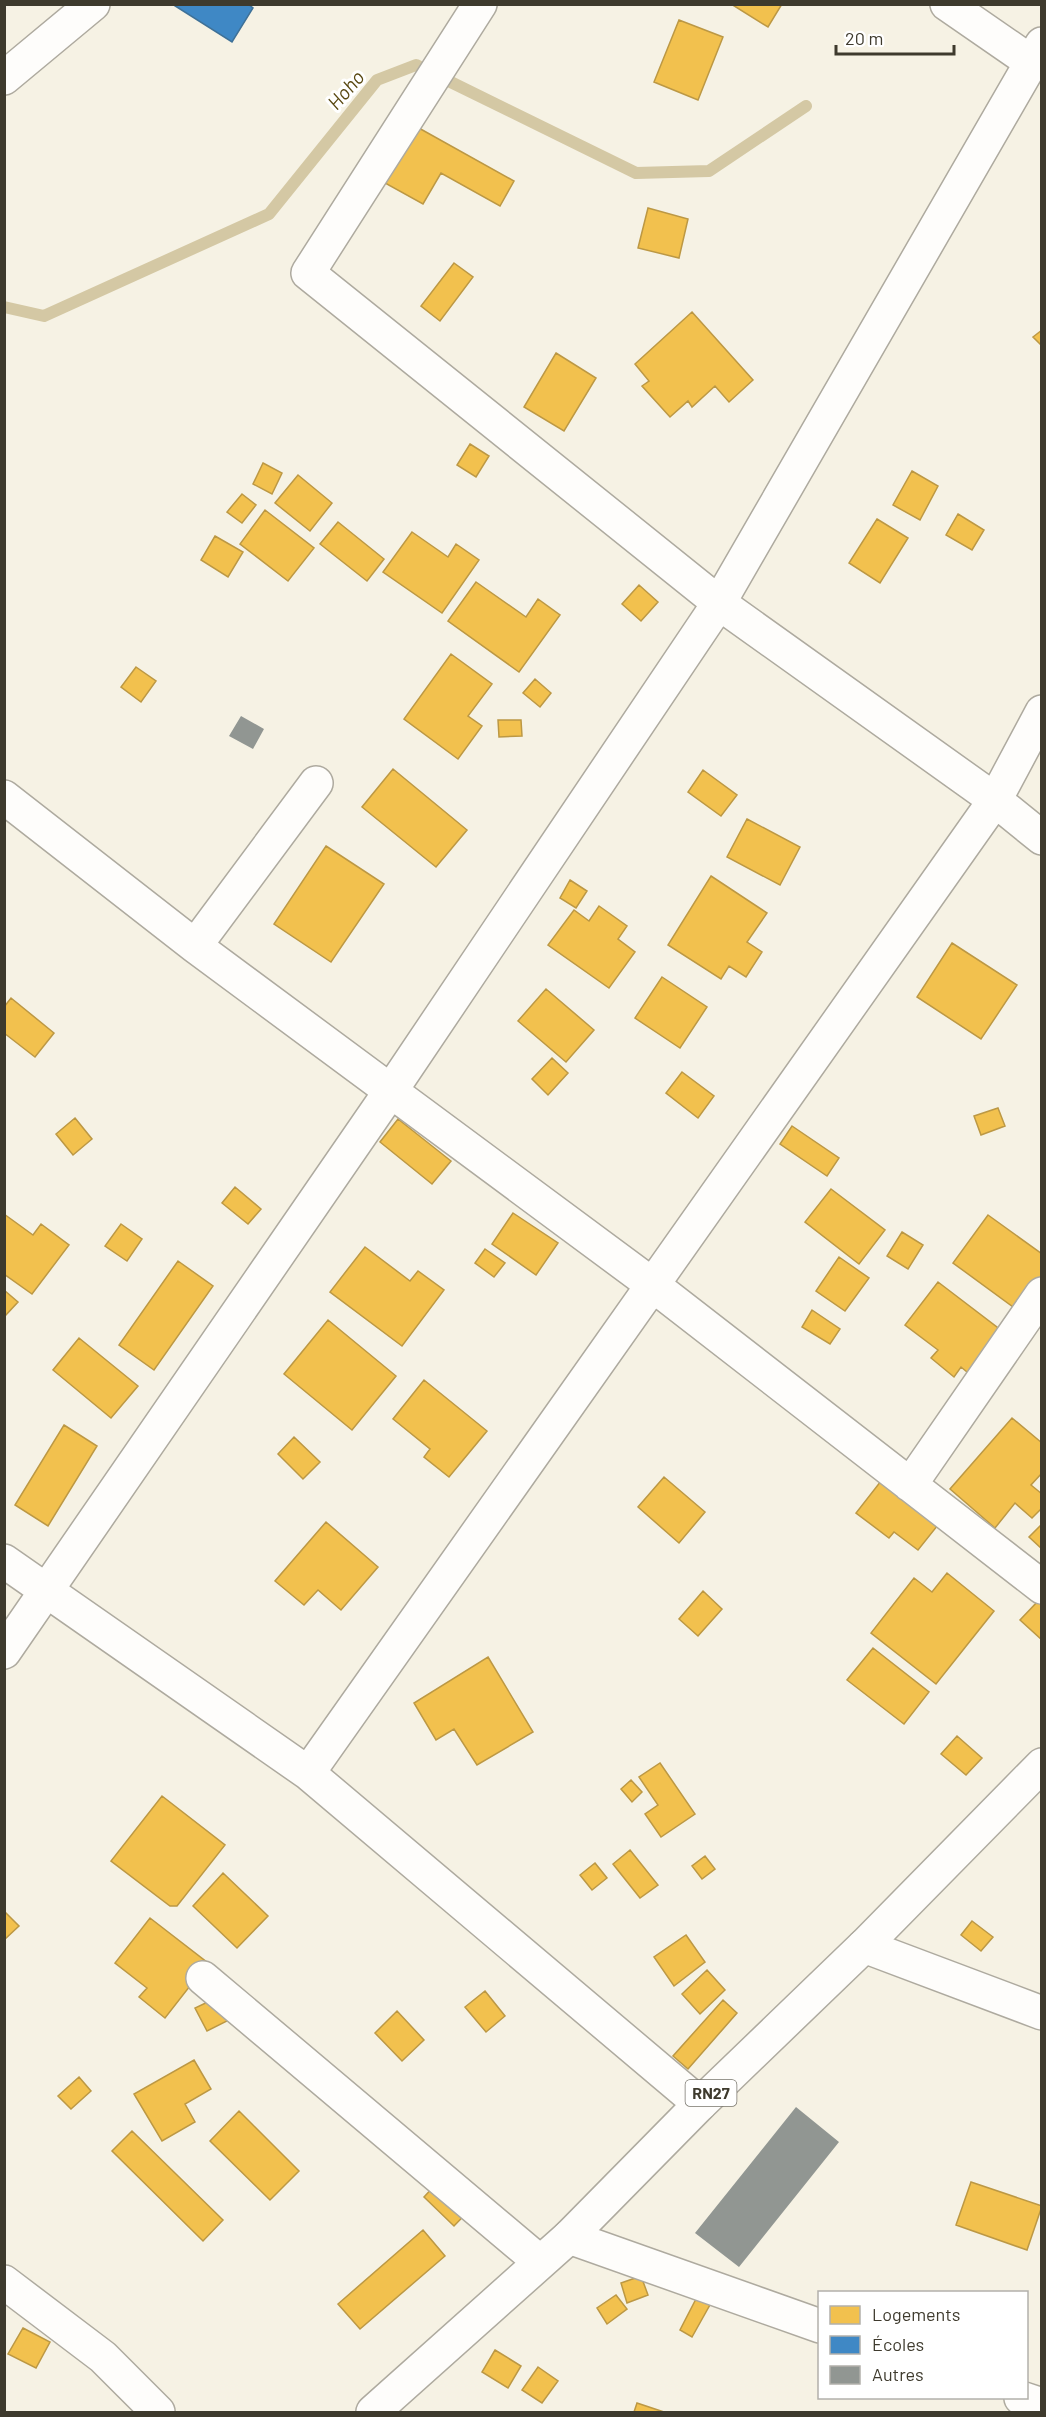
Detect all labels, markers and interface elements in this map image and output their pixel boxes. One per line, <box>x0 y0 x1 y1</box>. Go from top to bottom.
scale bar <box>836 18 954 56</box>
text: 20 m <box>845 27 883 49</box>
water label: Hoho <box>322 65 369 114</box>
road number: RN27 <box>686 2080 736 2106</box>
legend <box>818 2291 1028 2399</box>
text: Logements <box>872 2303 961 2325</box>
text: Écoles <box>872 2333 924 2355</box>
text: Autres <box>872 2363 924 2385</box>

